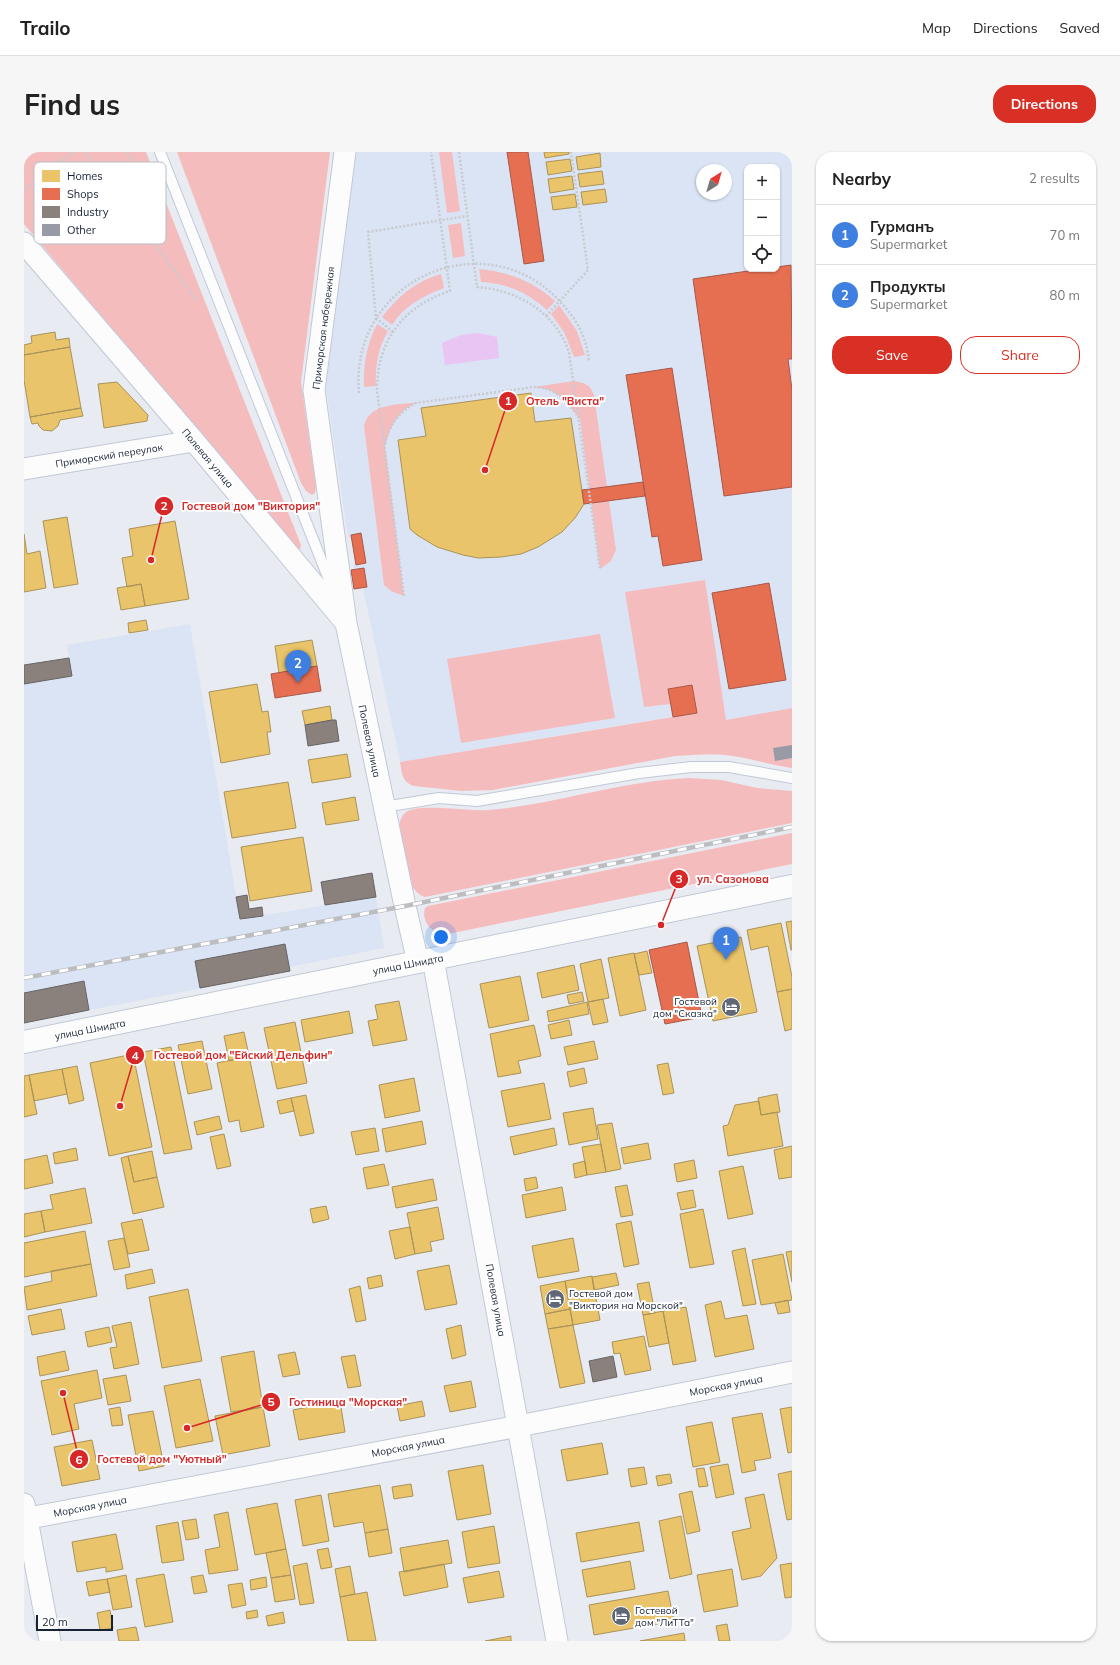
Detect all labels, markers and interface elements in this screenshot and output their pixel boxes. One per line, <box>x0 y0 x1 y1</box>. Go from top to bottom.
text: Trailo <box>20 16 71 40</box>
text: Map <box>922 19 951 37</box>
text: Directions <box>973 19 1038 37</box>
text: Saved <box>1060 19 1100 37</box>
button: Directions <box>993 85 1096 123</box>
text: Find us <box>24 87 120 122</box>
legend <box>34 162 166 244</box>
north arrow <box>696 164 732 200</box>
map controls <box>744 164 780 272</box>
button: + <box>744 164 780 200</box>
text: Nearby <box>832 168 891 189</box>
text: Homes <box>67 169 103 183</box>
text: 2 results <box>1029 170 1080 186</box>
text: Shops <box>67 187 99 201</box>
button: − <box>744 200 780 236</box>
text: Industry <box>67 205 109 219</box>
text: Гурманъ <box>870 217 934 236</box>
text: Other <box>67 223 96 237</box>
text: 1 <box>841 227 849 243</box>
text: 70 m <box>1050 227 1080 243</box>
button: locate <box>744 236 780 272</box>
text: Supermarket <box>870 236 947 252</box>
street label: Приморская набережная <box>310 266 337 390</box>
text: Продукты <box>870 277 946 296</box>
text: 2 <box>841 287 849 303</box>
text: 80 m <box>1050 287 1080 303</box>
text: Supermarket <box>870 296 947 312</box>
button: Save <box>832 336 952 374</box>
button: Share <box>960 336 1080 374</box>
callout: Отель "Виста" <box>498 389 612 412</box>
text: 1 <box>504 393 512 408</box>
text: Отель "Виста" <box>526 394 604 408</box>
street label: Полевая улица <box>179 426 236 491</box>
street label: Приморский переулок <box>54 440 164 470</box>
callout: Гостевой дом "Виктория" <box>154 494 328 517</box>
text: 2 <box>160 498 168 513</box>
text: Гостевой дом "Виктория" <box>182 499 320 513</box>
pin: 2 <box>285 650 311 683</box>
street label: Полевая улица <box>355 704 384 779</box>
callout: ул. Сазонова <box>669 867 777 890</box>
text: 3 <box>675 871 683 886</box>
text: ул. Сазонова <box>697 872 769 886</box>
your location <box>431 927 451 947</box>
pin: 1 <box>713 927 739 960</box>
street label: улица Шмидта <box>372 951 445 978</box>
place label: Гостевой дом "Сказка" <box>653 995 717 1020</box>
hotel icon: Гостевой дом "Сказка" <box>720 996 742 1018</box>
street label: улица Шмидта <box>54 1016 127 1043</box>
callout: Гостевой дом "Ейский Дельфин" <box>125 1044 340 1067</box>
text: 4 <box>131 1048 139 1063</box>
text: Гостевой дом "Ейский Дельфин" <box>154 1048 332 1062</box>
street label: Полевая улица <box>483 1263 508 1338</box>
place label: Гостевой дом "Виктория на Морской" <box>569 1287 683 1312</box>
hotel icon: Гостевой дом "Виктория на Морской" <box>544 1288 566 1310</box>
street label: Морская улица <box>688 1372 764 1399</box>
callout: Гостиница "Морская" <box>261 1391 416 1414</box>
text: 5 <box>267 1394 275 1409</box>
text: Гостиница "Морская" <box>289 1395 407 1409</box>
street label: Морская улица <box>370 1433 446 1460</box>
callout: Гостевой дом "Уютный" <box>69 1448 235 1471</box>
text: 6 <box>75 1452 83 1467</box>
text: Гостевой дом "Уютный" <box>97 1452 227 1466</box>
street label: Морская улица <box>52 1493 128 1520</box>
place label: Гостевой дом "ЛиТТа" <box>635 1604 694 1629</box>
hotel icon: Гостевой дом "ЛиТТа" <box>610 1605 632 1627</box>
scale bar <box>36 1613 113 1632</box>
text: 20 m <box>42 1615 68 1629</box>

